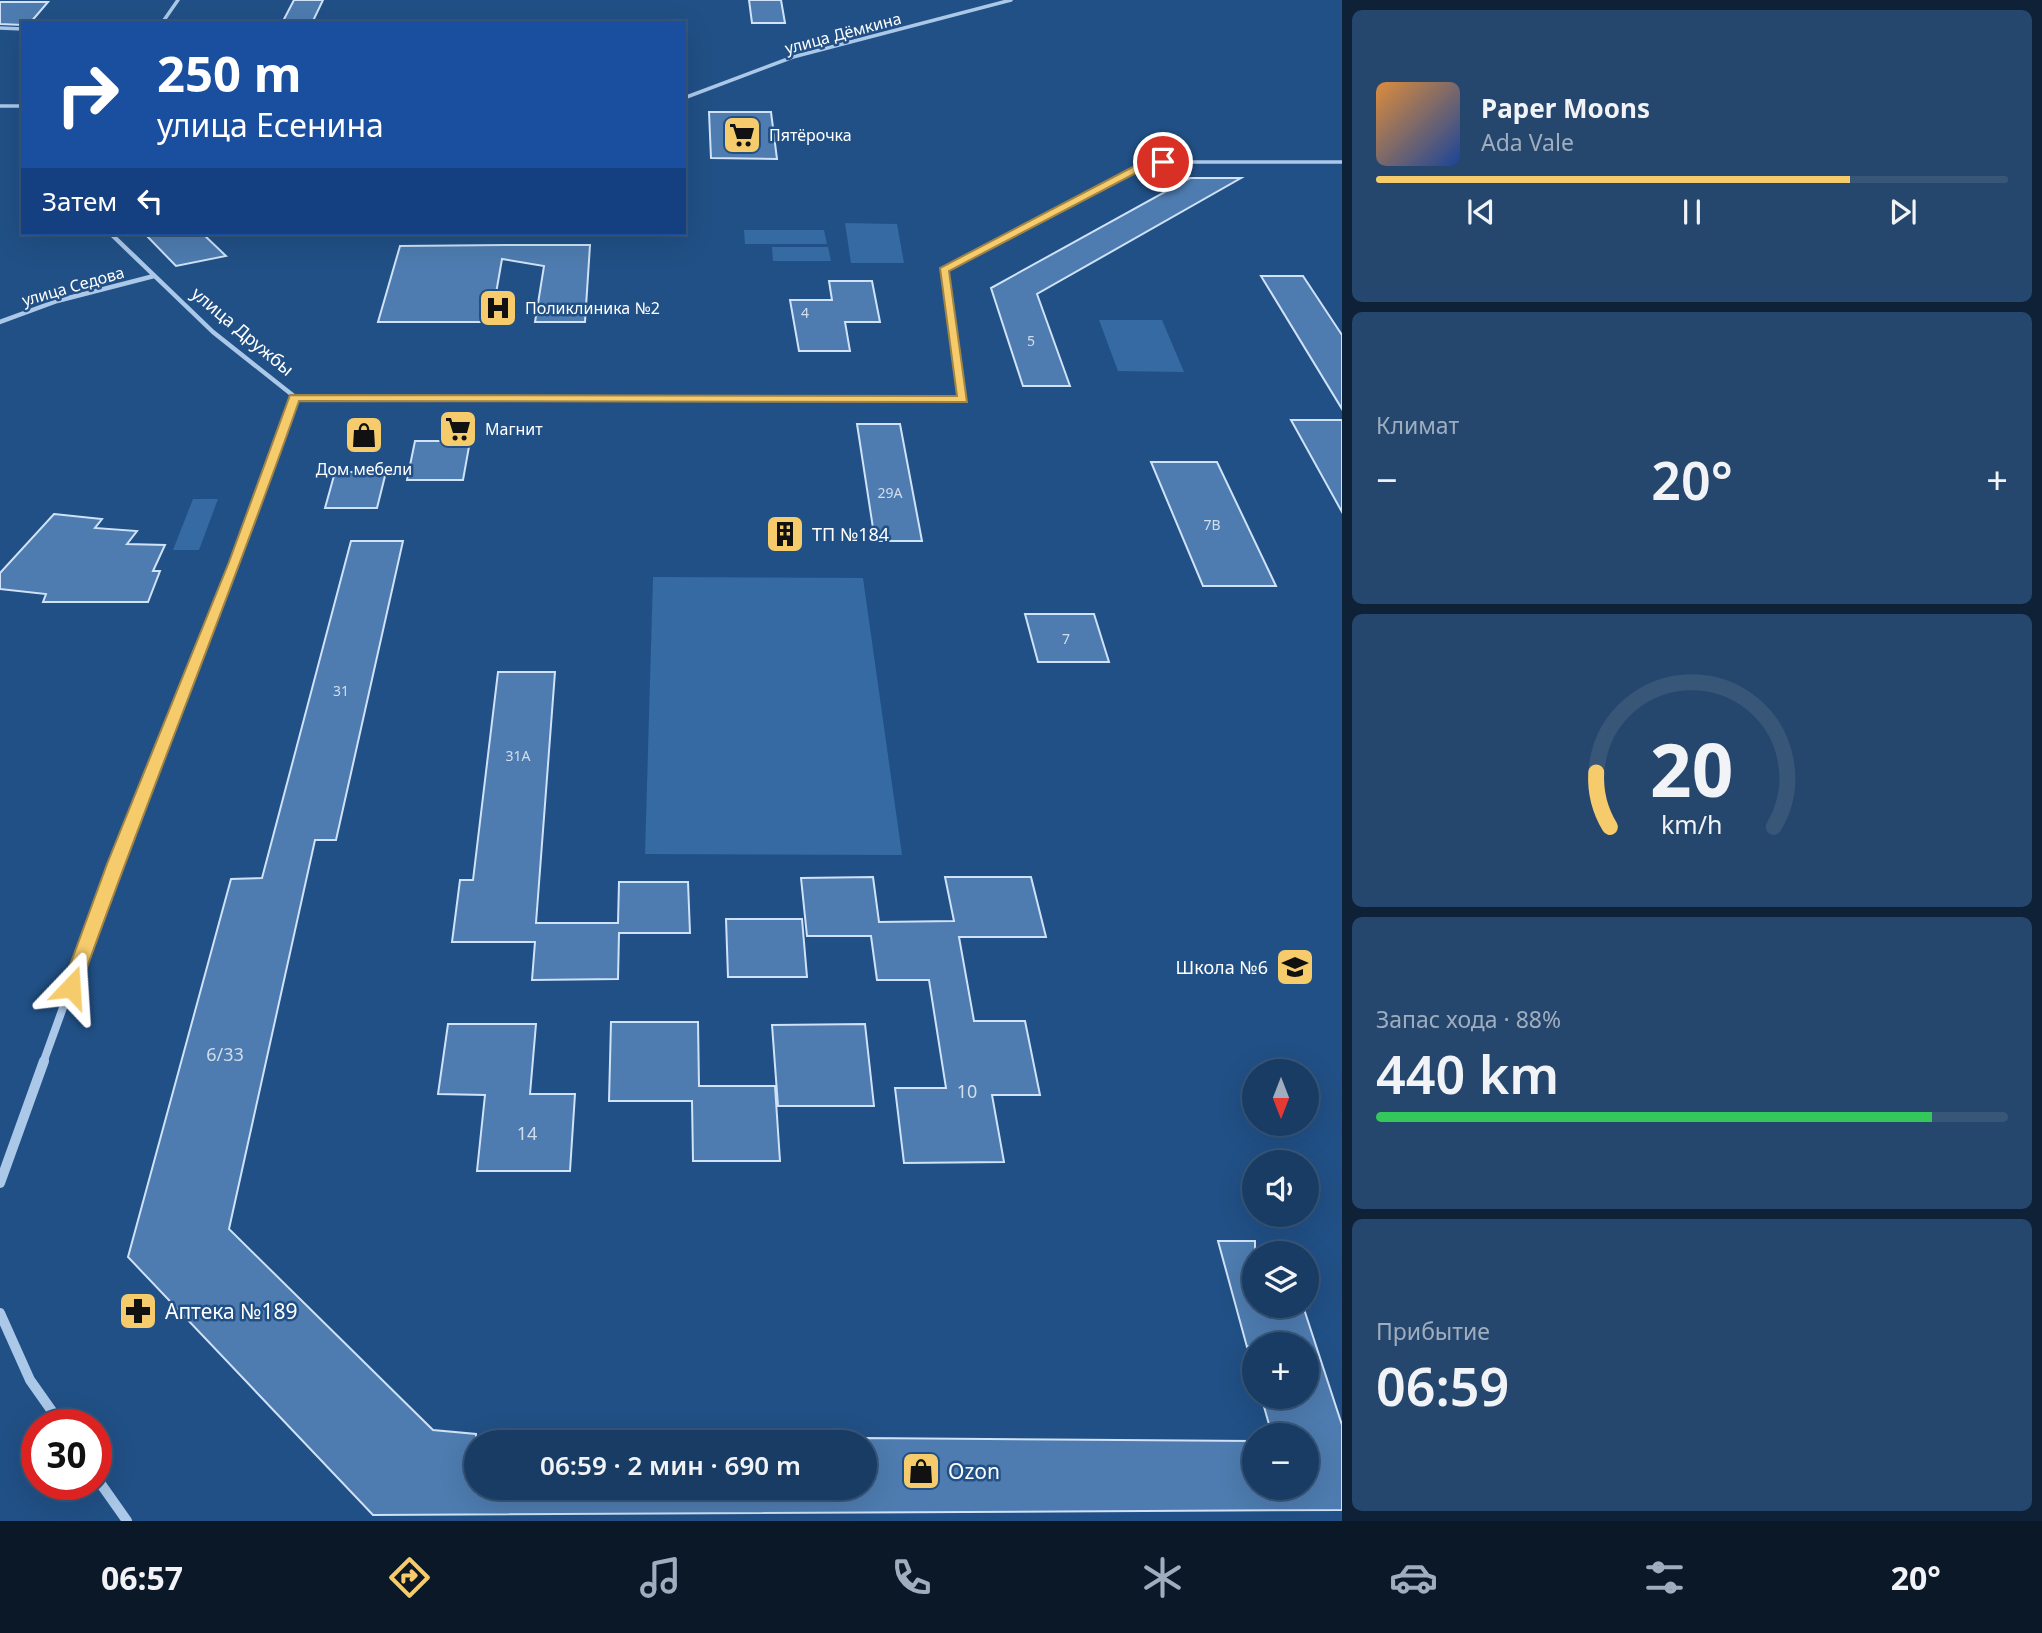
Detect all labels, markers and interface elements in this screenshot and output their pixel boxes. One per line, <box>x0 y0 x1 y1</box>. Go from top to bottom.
street label: улица Дёмкина <box>782 7 904 59</box>
text: 250 m <box>157 40 302 106</box>
icon: right <box>42 49 133 140</box>
text: Paper Moons <box>1481 90 1650 126</box>
text: улица Есенина <box>157 103 384 146</box>
supermarket icon: Пятёрочка <box>721 114 763 156</box>
place label: Пятёрочка <box>769 124 852 146</box>
text: Ada Vale <box>1481 126 1574 158</box>
pin <box>1133 132 1193 192</box>
icon: arrive <box>1144 143 1182 181</box>
icon: left <box>131 182 169 220</box>
text: Затем <box>42 183 117 219</box>
icon: previous <box>1462 193 1500 231</box>
icon: pause <box>1673 193 1711 231</box>
icon: next <box>1884 193 1922 231</box>
street label: улица Седова <box>19 261 127 311</box>
street label: улица Дружбы <box>187 281 299 381</box>
hospital icon: Поликлиника №2 <box>477 287 519 329</box>
place label: Поликлиника №2 <box>525 297 660 319</box>
house number: 4 <box>801 303 809 322</box>
house number: 5 <box>1027 331 1035 350</box>
supermarket icon: Магнит <box>437 408 479 450</box>
text: Климат <box>1376 409 1459 441</box>
shop icon: Дом мебели <box>343 414 385 456</box>
place label: Магнит <box>485 418 543 440</box>
text: 20° <box>1651 444 1733 515</box>
text: − <box>1376 453 1398 505</box>
text: + <box>1986 453 2008 505</box>
place label: Дом мебели <box>316 458 412 480</box>
house number: 29А <box>878 483 903 502</box>
building icon: ТП №184 <box>764 513 806 555</box>
house number: 7В <box>1203 515 1221 534</box>
place label: ТП №184 <box>812 522 889 546</box>
house number: 7 <box>1062 629 1070 648</box>
house number: 31 <box>333 681 349 700</box>
text: 20 <box>1650 719 1734 818</box>
house number: 31А <box>506 746 531 765</box>
text: km/h <box>1661 806 1723 840</box>
school or university icon: Школа №6 <box>1274 946 1316 988</box>
position arrow <box>34 950 108 1024</box>
place label: Школа №6 <box>1176 955 1268 979</box>
text: Запас хода · 88% <box>1376 1003 1561 1035</box>
text: 440 km <box>1376 1038 1559 1109</box>
house number: 6/33 <box>206 1042 244 1066</box>
north arrow <box>1242 1059 1320 1136</box>
map controls <box>1242 1059 1319 1500</box>
house number: 10 <box>957 1079 977 1103</box>
house number: 14 <box>517 1121 537 1145</box>
button: sound <box>1242 1150 1319 1227</box>
button: layers <box>1242 1241 1319 1318</box>
pharmacy icon: Аптека №189 <box>117 1290 159 1332</box>
place label: Аптека №189 <box>165 1297 298 1325</box>
text: Прибытие <box>1376 1315 1490 1347</box>
button: + <box>1242 1332 1319 1409</box>
text: 06:59 <box>1376 1350 1509 1421</box>
speed limit sign: 30 <box>21 1409 112 1500</box>
button: − <box>1242 1423 1319 1500</box>
text: 06:59 · 2 мин · 690 m <box>540 1447 801 1483</box>
shop icon: Ozon <box>900 1450 942 1492</box>
place label: Ozon <box>948 1457 1000 1485</box>
icon: directions <box>385 1553 434 1602</box>
icon: music <box>636 1553 685 1602</box>
icon: phone <box>887 1553 936 1602</box>
icon: climate <box>1138 1553 1187 1602</box>
icon: car <box>1389 1553 1438 1602</box>
icon: filters <box>1640 1553 1689 1602</box>
text: 06:57 <box>101 1556 183 1599</box>
text: 20° <box>1891 1556 1941 1599</box>

